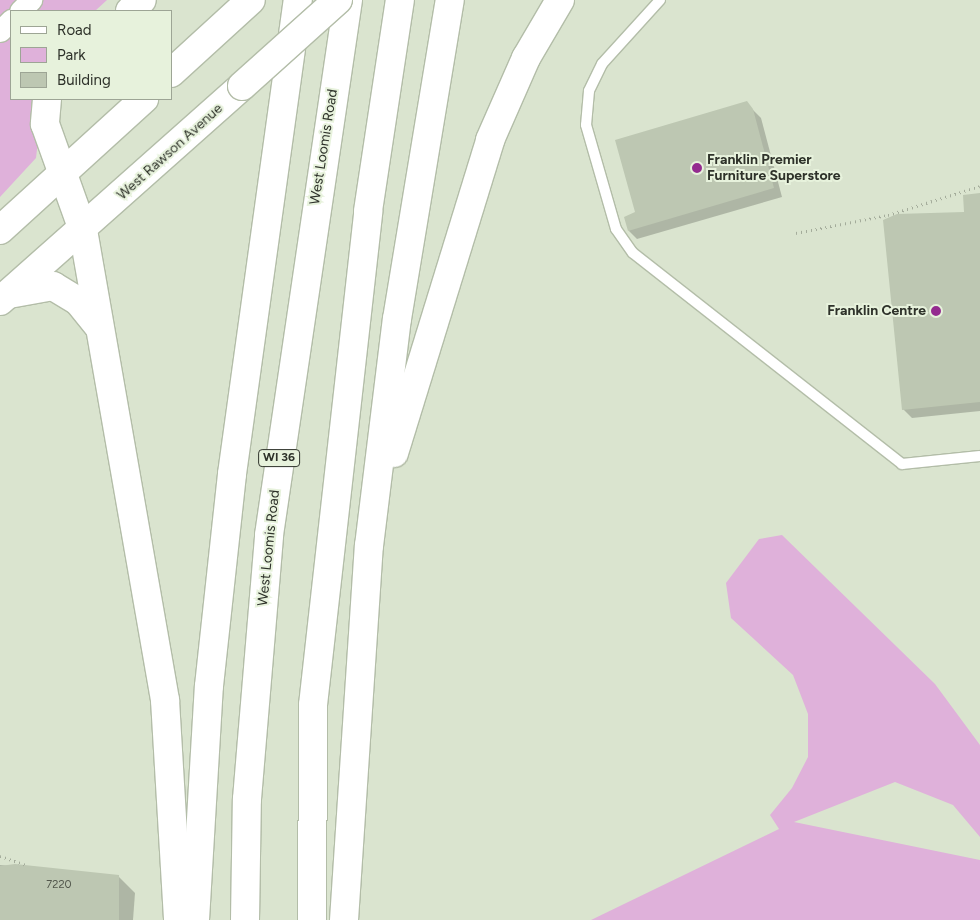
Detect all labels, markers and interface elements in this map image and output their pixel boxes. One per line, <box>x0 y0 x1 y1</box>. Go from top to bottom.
legend <box>10 10 172 100</box>
text: Road <box>57 21 92 39</box>
text: Park <box>57 46 86 64</box>
text: Building <box>57 71 111 89</box>
street label: West Loomis Road <box>307 88 341 206</box>
street label: West Rawson Avenue <box>114 100 226 204</box>
place label: Franklin Premier Furniture Superstore <box>707 152 841 184</box>
marker: Franklin Premier Furniture Superstore <box>691 162 703 174</box>
place label: Franklin Centre <box>827 303 926 319</box>
marker: Franklin Centre <box>930 305 942 317</box>
road number: WI 36 <box>258 448 300 468</box>
street label: West Loomis Road <box>255 489 283 607</box>
house number: 7220 <box>46 878 72 892</box>

